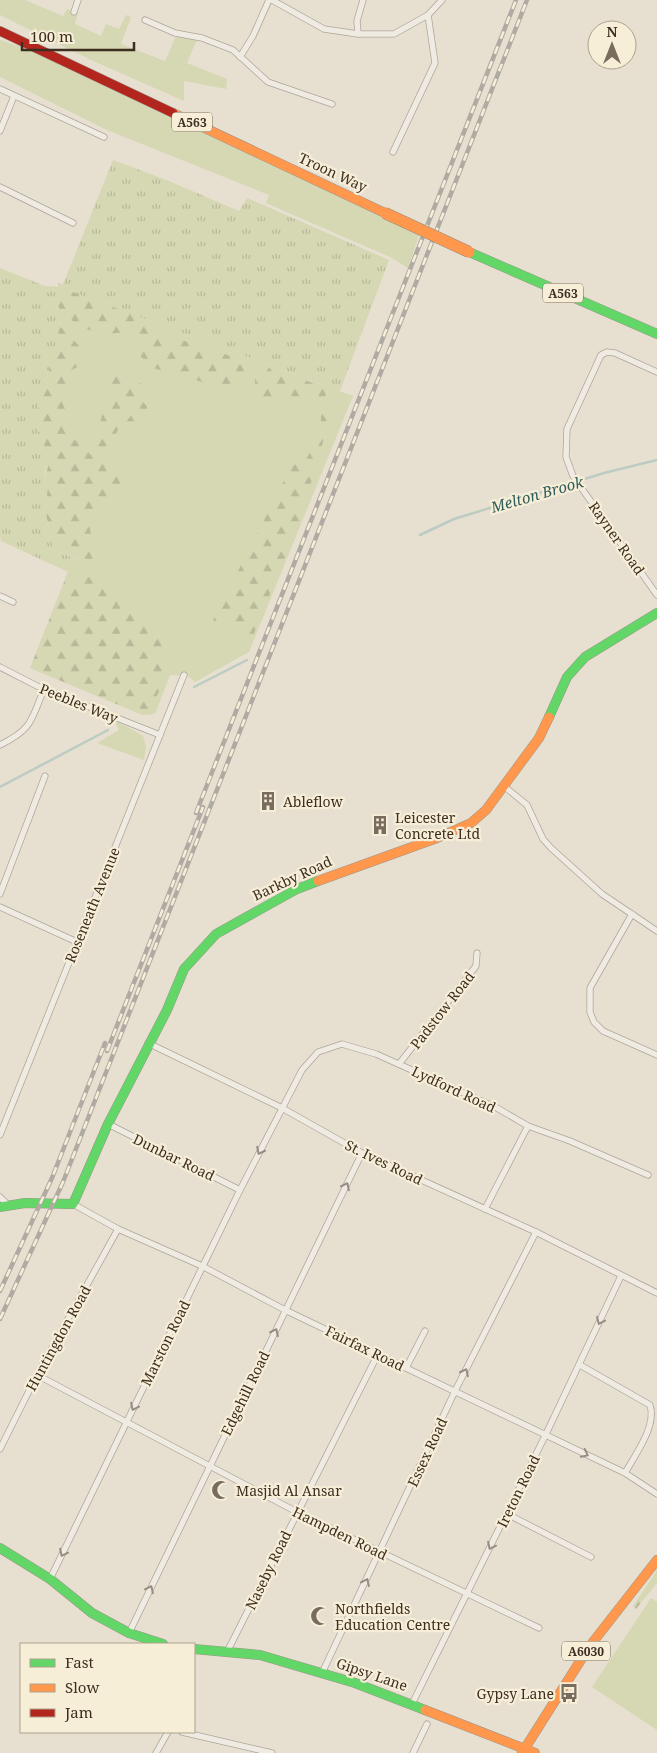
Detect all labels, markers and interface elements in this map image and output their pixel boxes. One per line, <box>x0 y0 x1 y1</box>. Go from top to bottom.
scale bar <box>22 20 135 52</box>
north arrow <box>587 20 637 70</box>
text: N <box>606 22 618 41</box>
text: 100 m <box>30 26 73 46</box>
road number: A563 <box>172 112 212 132</box>
street label: Troon Way <box>296 148 370 196</box>
road number: A563 <box>543 284 583 302</box>
water label: Melton Brook <box>487 471 586 517</box>
street label: Rayner Road <box>585 498 649 579</box>
street label: Peebles Way <box>37 679 121 727</box>
building icon: Ableflow <box>257 790 279 812</box>
place label: Ableflow <box>283 792 344 811</box>
place label: Leicester Concrete Ltd <box>395 808 480 843</box>
building icon: Leicester Concrete Ltd <box>369 814 391 836</box>
street label: Roseneath Avenue <box>60 844 124 966</box>
street label: Barkby Road <box>249 851 335 905</box>
street label: Padstow Road <box>406 967 479 1053</box>
street label: Lydford Road <box>409 1061 499 1117</box>
street label: Dunbar Road <box>130 1129 218 1185</box>
street label: St. Ives Road <box>342 1135 426 1189</box>
one-way arrow <box>256 1146 266 1155</box>
one-way arrow <box>340 1182 350 1191</box>
street label: Huntingdon Road <box>21 1281 95 1394</box>
street label: Marston Road <box>136 1297 194 1389</box>
one-way arrow <box>596 1316 606 1325</box>
street label: Fairfax Road <box>323 1321 408 1375</box>
one-way arrow <box>268 1328 279 1337</box>
street label: Edgehill Road <box>216 1347 274 1438</box>
one-way arrow <box>459 1368 469 1377</box>
one-way arrow <box>130 1402 140 1411</box>
street label: Essex Road <box>403 1414 451 1490</box>
one-way arrow <box>580 1448 589 1458</box>
street label: Ireton Road <box>492 1451 544 1531</box>
mosque icon: Masjid Al Ansar <box>210 1479 232 1501</box>
place label: Masjid Al Ansar <box>236 1481 342 1500</box>
street label: Hampden Road <box>289 1502 391 1564</box>
street label: Naseby Road <box>241 1527 296 1613</box>
one-way arrow <box>487 1540 497 1549</box>
one-way arrow <box>59 1548 69 1557</box>
one-way arrow <box>359 1578 370 1587</box>
one-way arrow <box>144 1585 154 1594</box>
place label: Northfields Education Centre <box>335 1599 450 1634</box>
mosque icon: Northfields Education Centre <box>309 1605 331 1627</box>
road number: A6030 <box>562 1642 610 1660</box>
legend <box>20 1643 195 1733</box>
text: Fast <box>65 1652 94 1672</box>
street label: Gipsy Lane <box>334 1653 410 1695</box>
text: Slow <box>65 1677 99 1697</box>
bus stop icon: Gypsy Lane <box>558 1682 580 1704</box>
place label: Gypsy Lane <box>477 1684 554 1703</box>
text: Jam <box>64 1702 93 1722</box>

